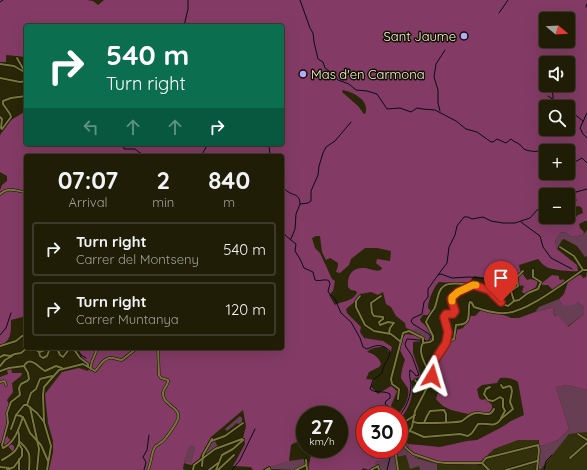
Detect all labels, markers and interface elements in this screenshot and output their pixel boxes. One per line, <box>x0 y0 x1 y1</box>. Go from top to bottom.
north arrow <box>539 12 575 48</box>
map controls <box>539 12 575 224</box>
place label: Sant Jaume <box>384 28 456 44</box>
marker: Sant Jaume <box>459 31 469 41</box>
text: 540 m <box>106 37 189 72</box>
icon: right <box>40 40 92 92</box>
button: sound <box>539 56 575 92</box>
place label: Mas d'en Carmona <box>311 66 425 82</box>
marker: Mas d'en Carmona <box>298 69 308 79</box>
text: Turn right <box>106 72 186 95</box>
button: search <box>539 100 575 136</box>
icon: left <box>80 116 102 138</box>
icon: ahead <box>122 116 144 138</box>
icon: ahead <box>164 116 186 138</box>
icon: right <box>206 116 228 138</box>
button: + <box>539 144 575 180</box>
text: 07:07 <box>58 165 118 195</box>
text: 2 <box>156 165 170 195</box>
text: 840 <box>208 165 250 195</box>
button: − <box>539 188 575 224</box>
text: Arrival <box>69 194 108 210</box>
text: min <box>152 194 174 210</box>
text: m <box>223 194 235 210</box>
text: Turn right <box>76 232 147 251</box>
icon: right <box>42 238 64 260</box>
text: 540 m <box>223 240 266 259</box>
text: Carrer del Montseny <box>76 251 199 267</box>
pin <box>484 261 518 302</box>
icon: arrive <box>490 267 512 289</box>
text: Turn right <box>76 292 147 311</box>
icon: right <box>42 298 64 320</box>
text: 120 m <box>225 300 266 319</box>
text: Carrer Muntanya <box>76 311 179 327</box>
position arrow <box>411 355 453 397</box>
speed limit sign: 30 <box>356 406 408 458</box>
text: 27 <box>311 414 333 439</box>
text: km/h <box>309 435 335 448</box>

